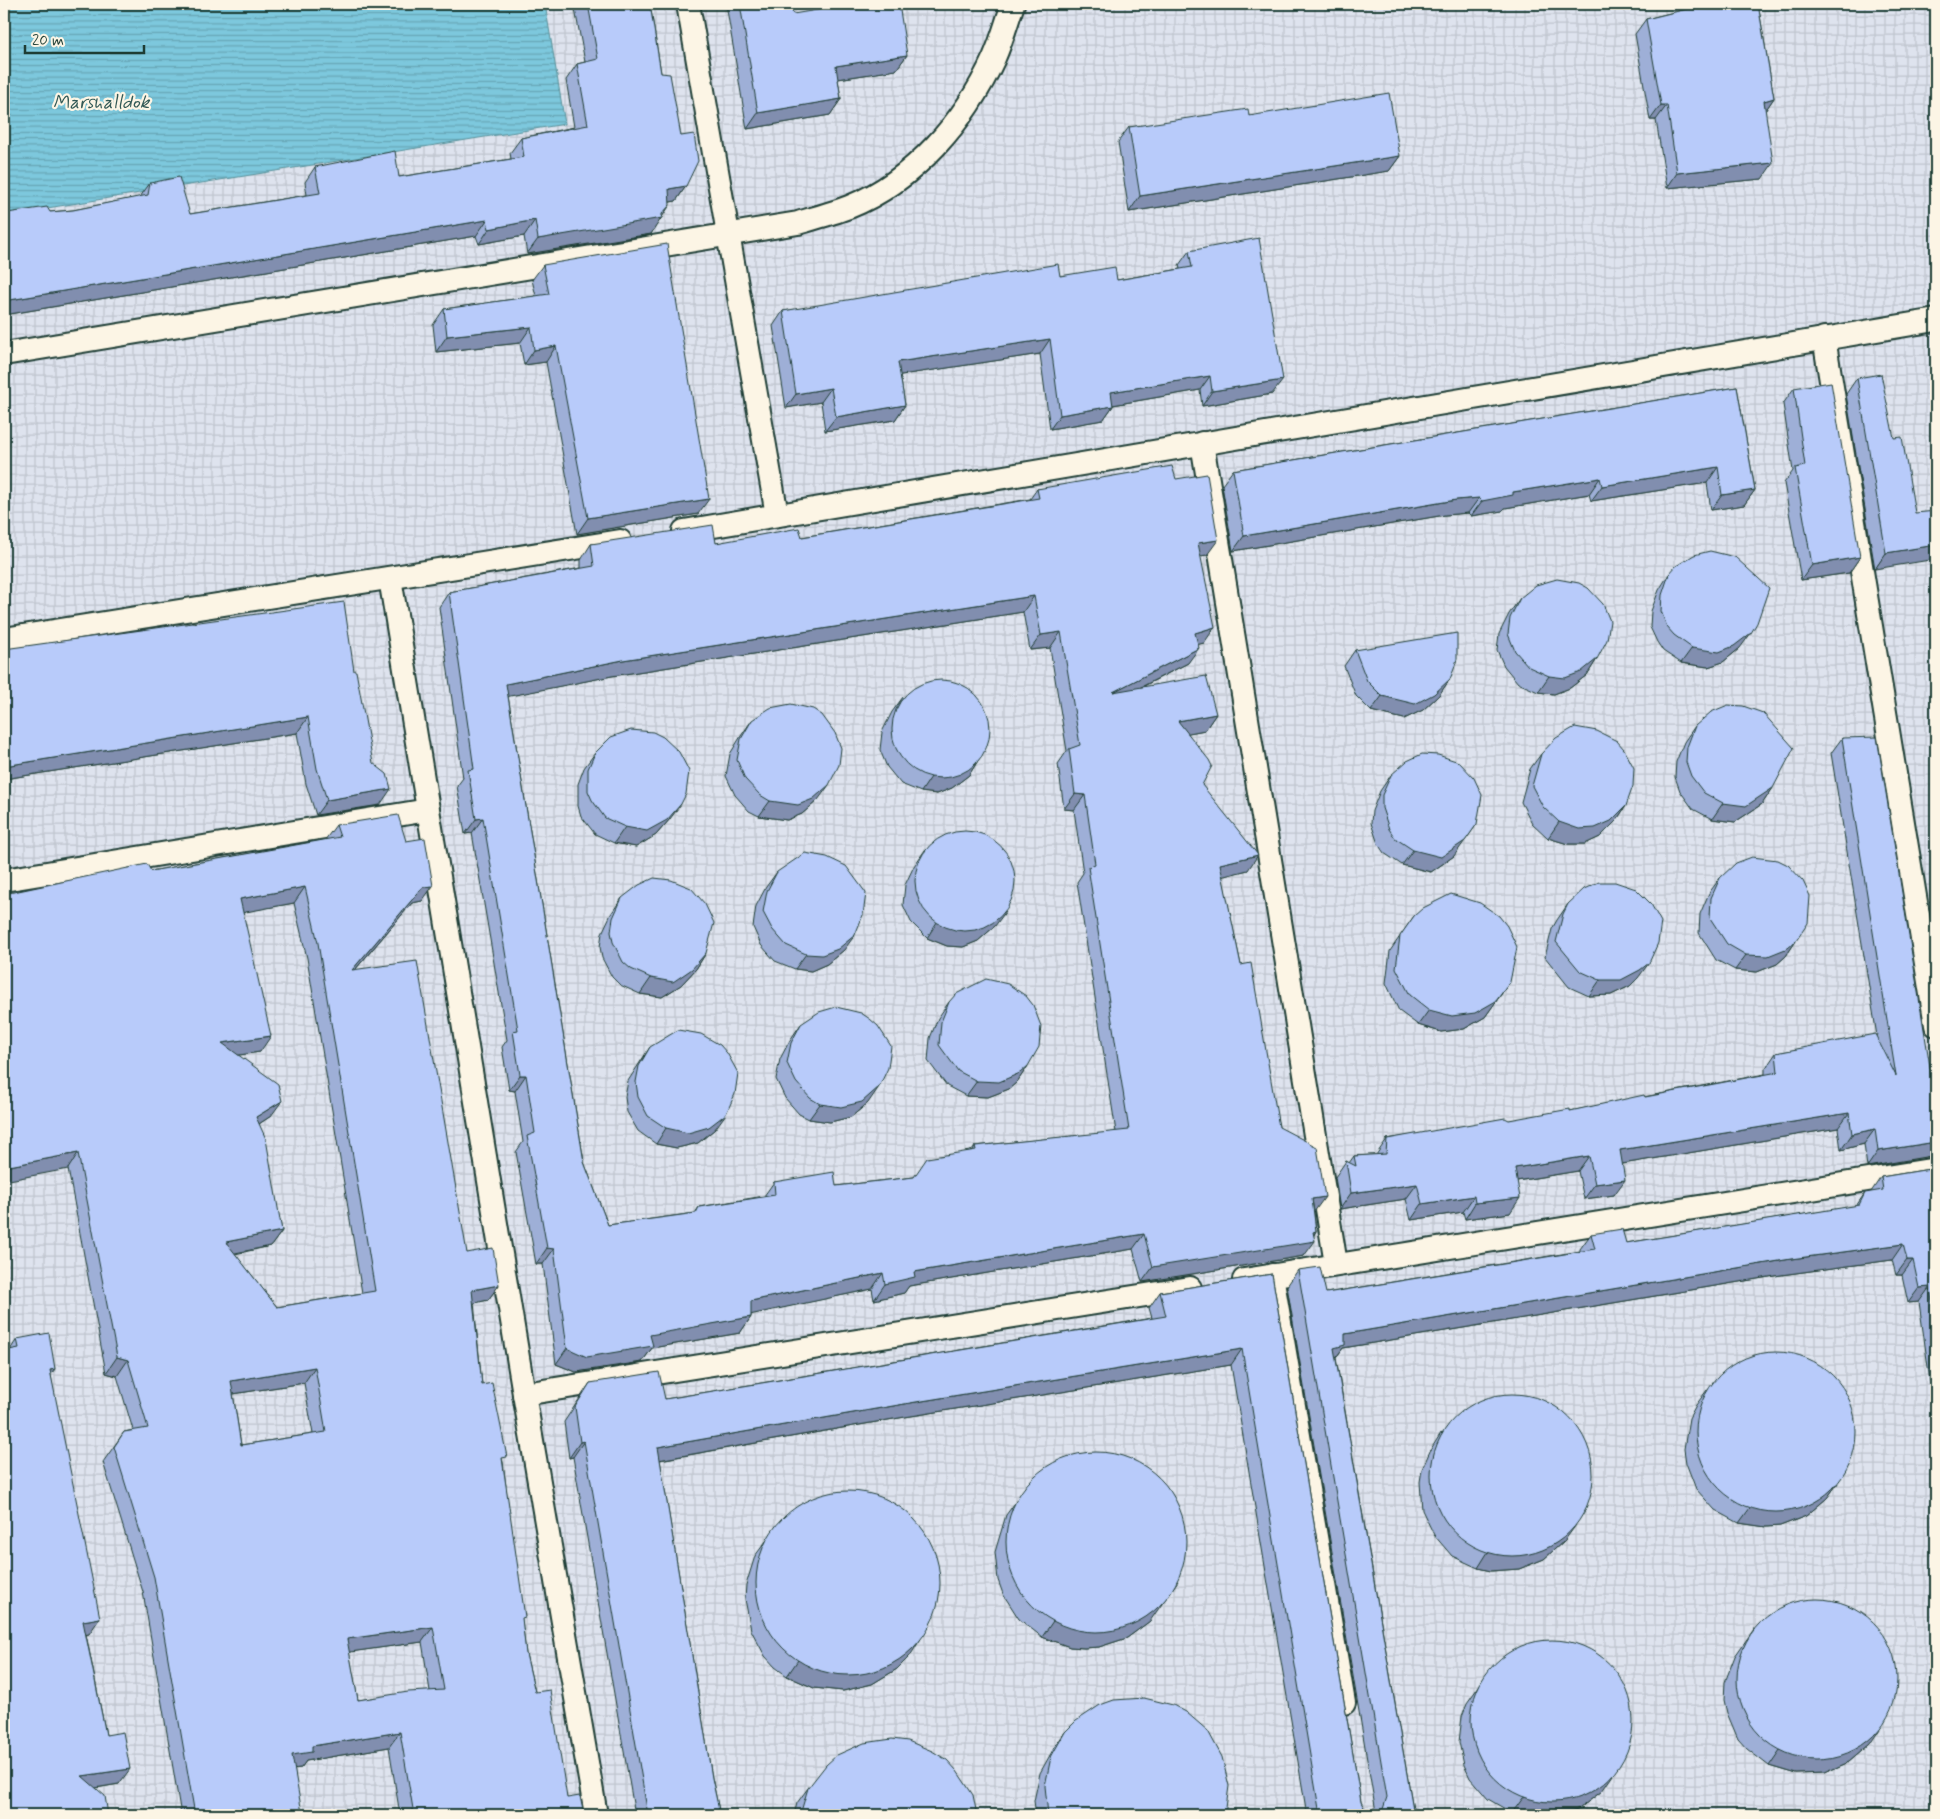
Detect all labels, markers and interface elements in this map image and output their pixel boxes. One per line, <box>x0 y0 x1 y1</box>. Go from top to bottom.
scale bar <box>25 22 144 54</box>
text: 20 m <box>32 31 64 51</box>
water label: Marshalldok <box>53 90 151 115</box>

